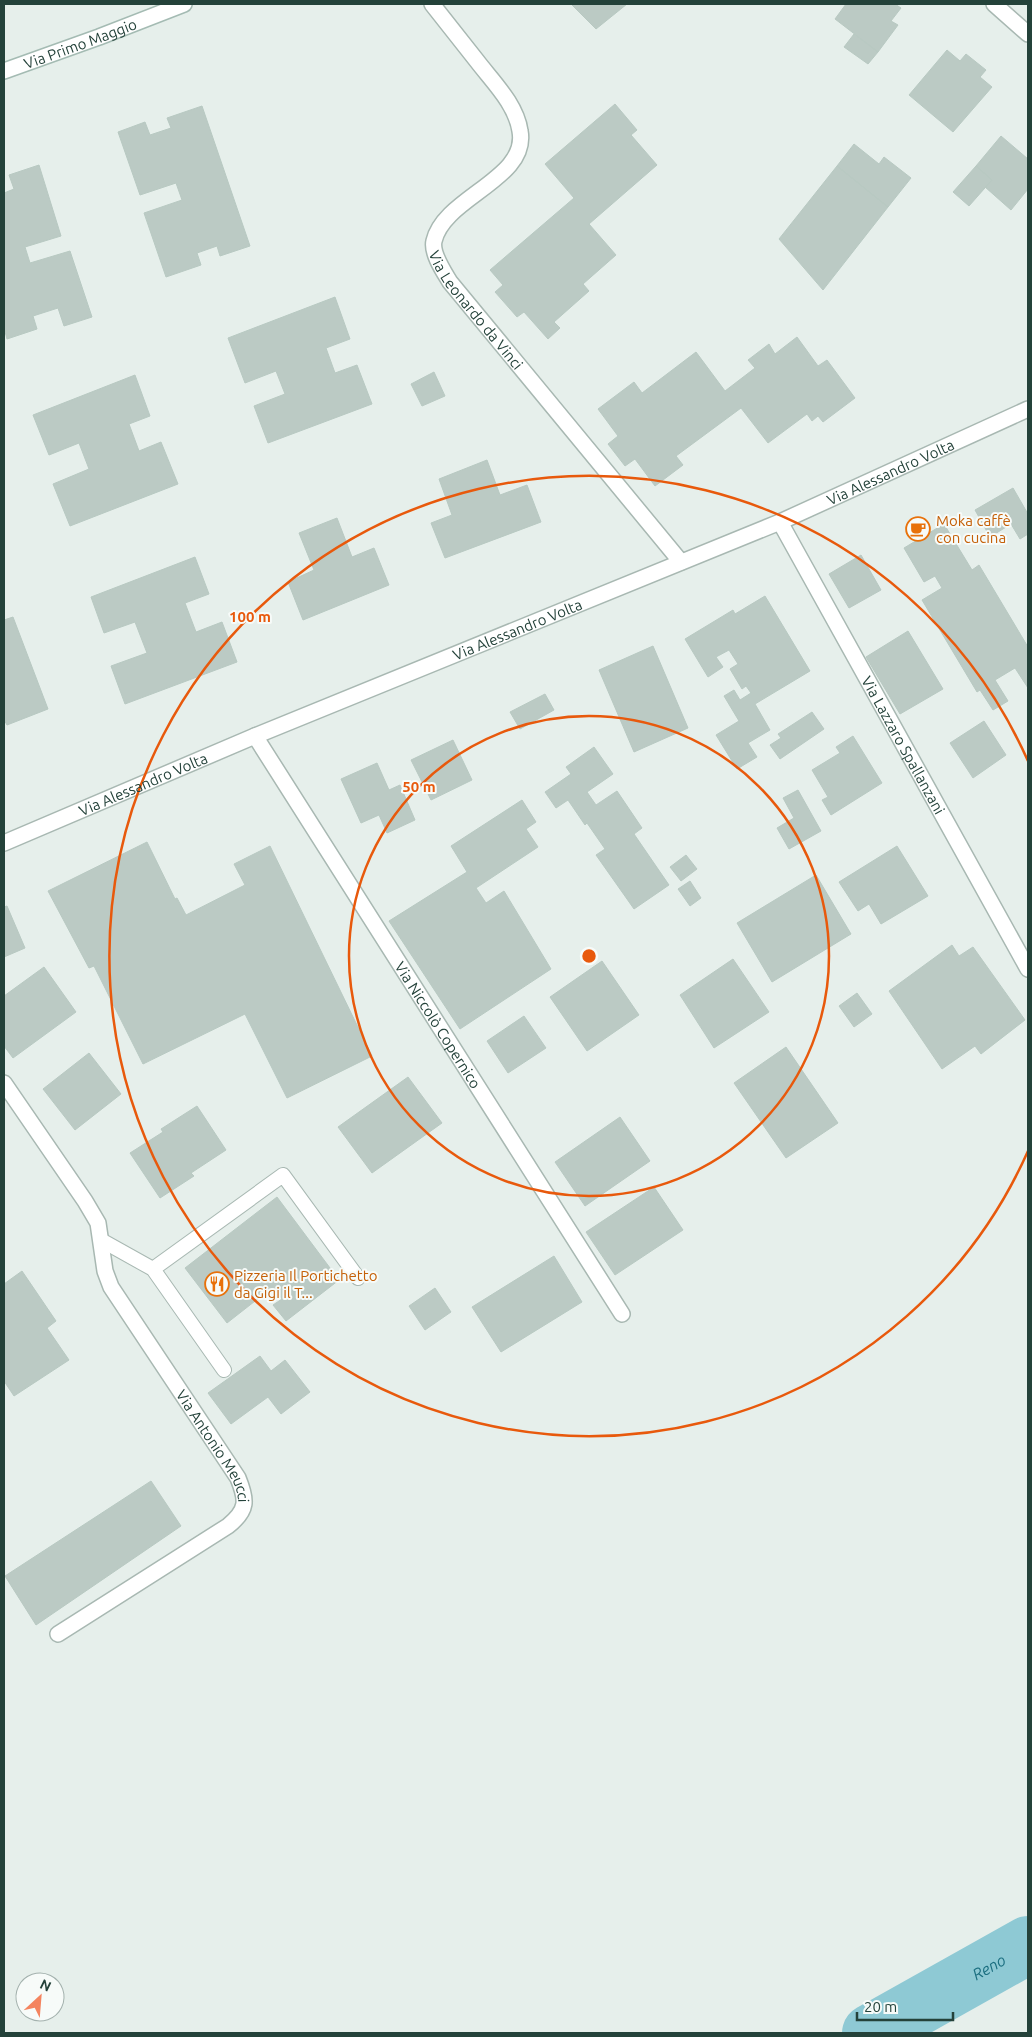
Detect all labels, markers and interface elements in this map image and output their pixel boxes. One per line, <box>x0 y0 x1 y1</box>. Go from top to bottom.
street label: Via Primo Maggio <box>21 15 139 72</box>
street label: Via Leonardo da Vinci <box>426 248 527 373</box>
street label: Via Alessandro Volta <box>824 435 957 508</box>
place label: Moka caffè con cucina <box>936 512 1011 546</box>
cafe icon: Moka caffè con cucina <box>905 516 931 542</box>
street label: Via Alessandro Volta <box>450 595 584 663</box>
text: 100 m <box>229 608 271 625</box>
street label: Via Lazzaro Spallanzani <box>859 673 949 817</box>
street label: Via Alessandro Volta <box>76 749 210 819</box>
text: 50 m <box>402 778 436 795</box>
centre of rings <box>580 947 598 965</box>
street label: Via Niccolò Copernico <box>392 958 485 1091</box>
place label: Pizzeria Il Portichetto da Gigi il T... <box>234 1267 377 1301</box>
restaurant icon: Pizzeria Il Portichetto da Gigi il T... <box>204 1271 230 1297</box>
street label: Via Antonio Meucci <box>173 1386 253 1502</box>
water label: Reno <box>969 1950 1009 1983</box>
north arrow <box>15 1972 65 2022</box>
text: N <box>37 1976 54 1995</box>
scale bar <box>857 1990 953 2022</box>
text: 20 m <box>864 1998 897 2015</box>

